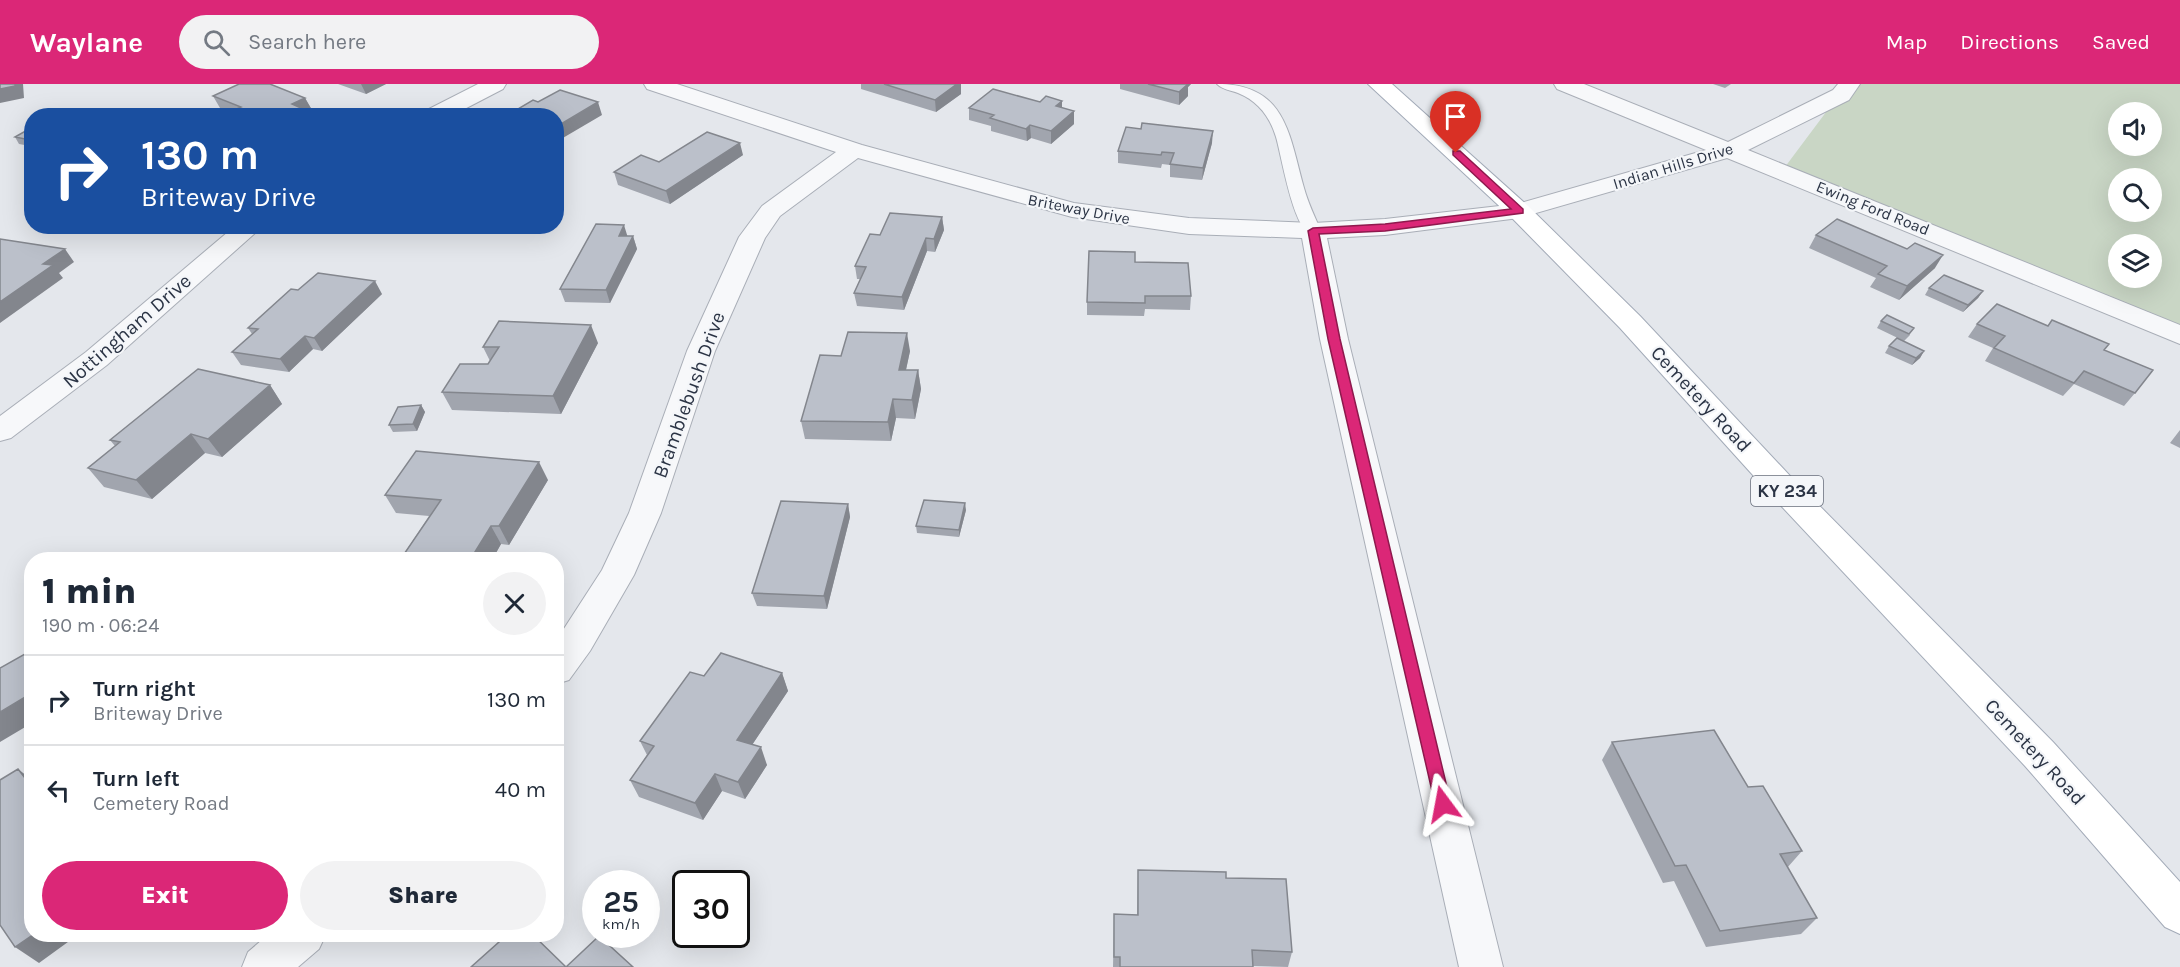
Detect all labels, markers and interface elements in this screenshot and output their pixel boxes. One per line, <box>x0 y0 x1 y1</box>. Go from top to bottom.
search box <box>179 15 599 69</box>
text: Waylane <box>30 26 143 59</box>
icon: search <box>200 26 233 59</box>
text: Search here <box>248 29 366 55</box>
text: Map <box>1886 30 1927 54</box>
text: Directions <box>1960 30 2059 54</box>
text: Saved <box>2092 30 2150 54</box>
pin <box>1430 91 1481 153</box>
icon: arrive <box>1439 100 1472 133</box>
map controls <box>2108 102 2162 288</box>
button: sound <box>2108 102 2162 156</box>
text: 130 m <box>141 130 259 180</box>
icon: right <box>42 132 120 210</box>
street label: Indian Hills Drive <box>1611 139 1735 193</box>
button: search <box>2108 168 2162 222</box>
street label: Ewing Ford Road <box>1814 177 1932 239</box>
text: Briteway Drive <box>141 181 316 213</box>
street label: Briteway Drive <box>1026 190 1132 228</box>
button: layers <box>2108 234 2162 288</box>
street label: Nottingham Drive <box>58 269 196 393</box>
street label: Bramblebush Drive <box>648 309 730 481</box>
street label: Cemetery Road <box>1646 341 1756 457</box>
road number: KY 234 <box>1751 476 1823 506</box>
text: 1 min <box>42 570 136 612</box>
button: close <box>483 572 546 635</box>
text: 190 m · 06:24 <box>42 614 159 637</box>
text: Turn right <box>93 676 196 702</box>
icon: right <box>42 684 75 717</box>
text: 130 m <box>487 687 546 713</box>
street label: Cemetery Road <box>1980 694 2090 810</box>
text: Briteway Drive <box>93 702 223 725</box>
text: Turn left <box>93 766 180 792</box>
position arrow <box>1411 772 1475 836</box>
icon: left <box>42 774 75 807</box>
text: 40 m <box>495 777 546 803</box>
text: Cemetery Road <box>93 792 230 815</box>
button: Exit <box>42 861 288 930</box>
button: Share <box>300 861 546 930</box>
speed limit sign: 30 <box>672 870 750 948</box>
text: 25 <box>603 884 639 920</box>
text: km/h <box>602 915 640 933</box>

